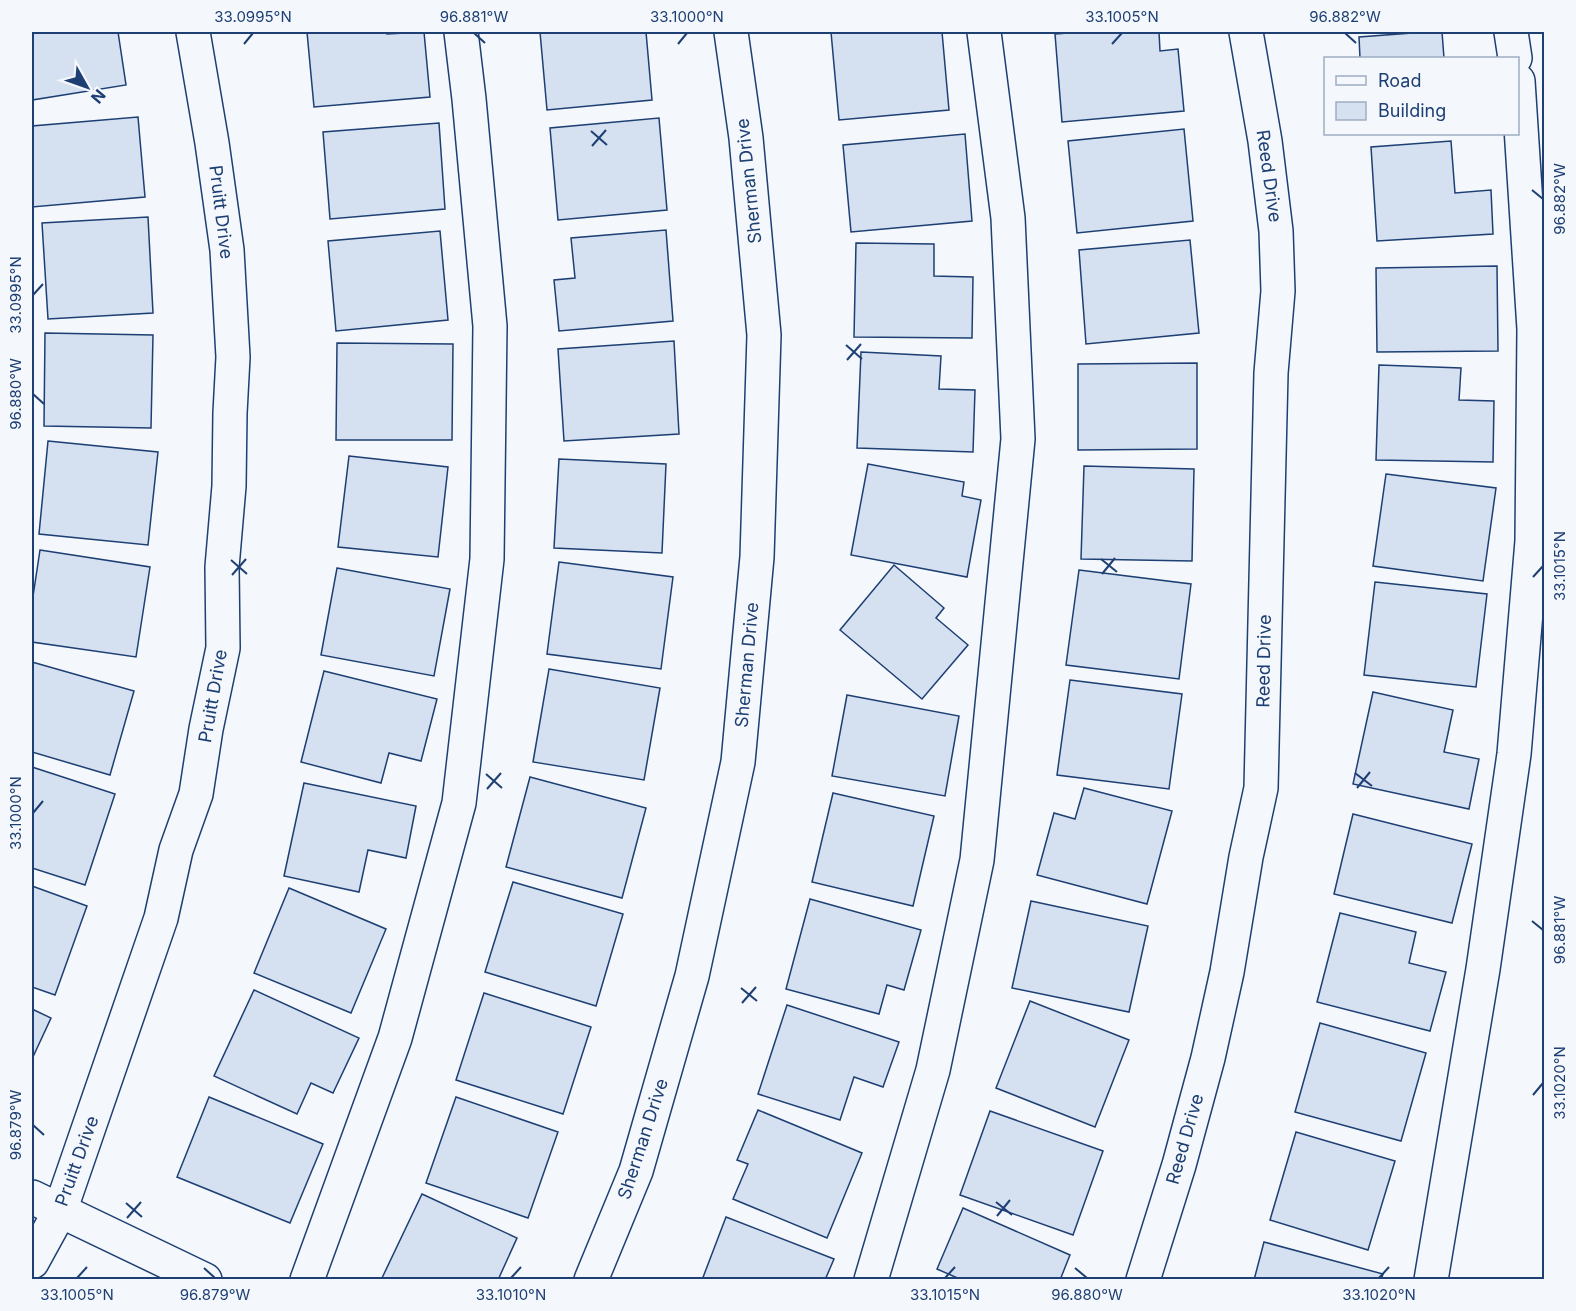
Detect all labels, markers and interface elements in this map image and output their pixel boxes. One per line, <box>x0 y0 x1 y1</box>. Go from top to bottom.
text: 33.0995°N <box>214 7 292 26</box>
text: 96.881°W <box>440 7 508 26</box>
text: 33.1000°N <box>650 7 724 26</box>
text: 33.1005°N <box>1085 7 1159 26</box>
text: 96.882°W <box>1309 7 1381 26</box>
north arrow <box>57 57 117 117</box>
legend <box>1324 57 1519 135</box>
text: Road <box>1378 70 1421 91</box>
text: N <box>87 86 110 108</box>
text: Building <box>1378 100 1446 121</box>
street label: Sherman Drive <box>731 117 766 245</box>
street label: Reed Drive <box>1253 128 1286 223</box>
text: 96.882°W <box>1550 163 1569 235</box>
street label: Pruitt Drive <box>205 164 238 260</box>
text: 33.0995°N <box>6 256 25 334</box>
text: 96.880°W <box>6 358 25 430</box>
text: 33.1015°N <box>1550 531 1569 601</box>
street label: Sherman Drive <box>731 601 762 729</box>
street label: Reed Drive <box>1252 614 1275 708</box>
street label: Pruitt Drive <box>194 648 231 744</box>
text: 33.1000°N <box>6 776 25 850</box>
text: 96.881°W <box>1550 896 1569 964</box>
text: 33.1020°N <box>1550 1046 1569 1120</box>
street label: Sherman Drive <box>613 1076 672 1202</box>
text: 96.879°W <box>6 1089 25 1160</box>
street label: Reed Drive <box>1162 1091 1207 1186</box>
street label: Pruitt Drive <box>51 1113 103 1209</box>
text: 33.1005°N <box>40 1285 114 1304</box>
text: 96.879°W <box>180 1285 251 1304</box>
text: 33.1010°N <box>476 1285 546 1304</box>
text: 33.1015°N <box>910 1285 980 1304</box>
text: 96.880°W <box>1051 1285 1123 1304</box>
text: 33.1020°N <box>1342 1285 1416 1304</box>

